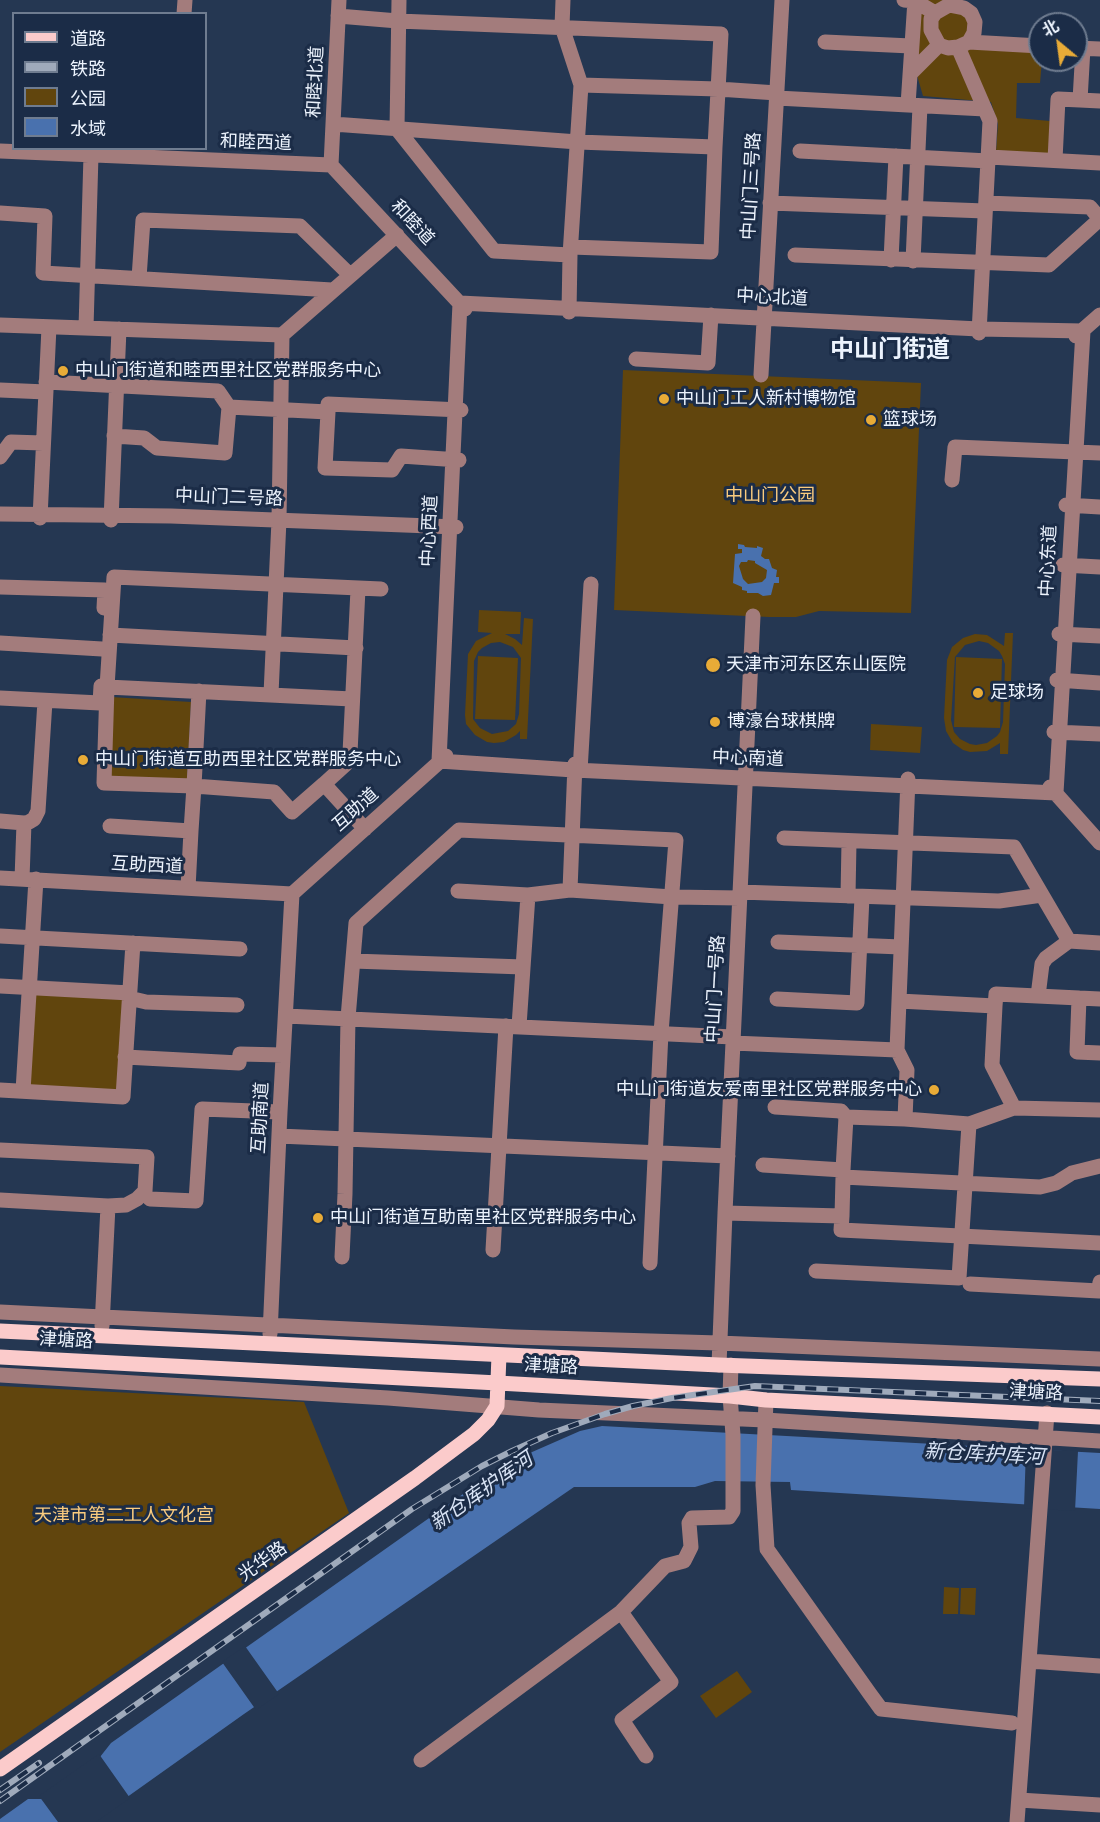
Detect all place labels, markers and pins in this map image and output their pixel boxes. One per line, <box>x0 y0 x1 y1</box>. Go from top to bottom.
place label: 中山门街道和睦西里社区党群服务中心 <box>75 360 381 382</box>
marker: 中山门街道和睦西里社区党群服务中心 <box>56 364 70 378</box>
place label: 中山门工人新村博物馆 <box>676 388 856 410</box>
marker: 中山门工人新村博物馆 <box>657 392 671 406</box>
place label: 篮球场 <box>883 409 937 431</box>
marker: 篮球场 <box>864 413 878 427</box>
place label: 天津市河东区东山医院 <box>726 654 906 676</box>
marker: 天津市河东区东山医院 <box>704 656 722 674</box>
place label: 足球场 <box>990 682 1044 704</box>
marker: 足球场 <box>971 686 985 700</box>
place label: 博濠台球棋牌 <box>727 711 835 733</box>
marker: 博濠台球棋牌 <box>708 715 722 729</box>
place label: 中山门街道互助西里社区党群服务中心 <box>95 749 401 771</box>
marker: 中山门街道互助西里社区党群服务中心 <box>76 753 90 767</box>
place label: 中山门街道友爱南里社区党群服务中心 <box>616 1079 922 1101</box>
marker: 中山门街道友爱南里社区党群服务中心 <box>927 1083 941 1097</box>
place label: 中山门街道互助南里社区党群服务中心 <box>330 1207 636 1229</box>
marker: 中山门街道互助南里社区党群服务中心 <box>311 1211 325 1225</box>

